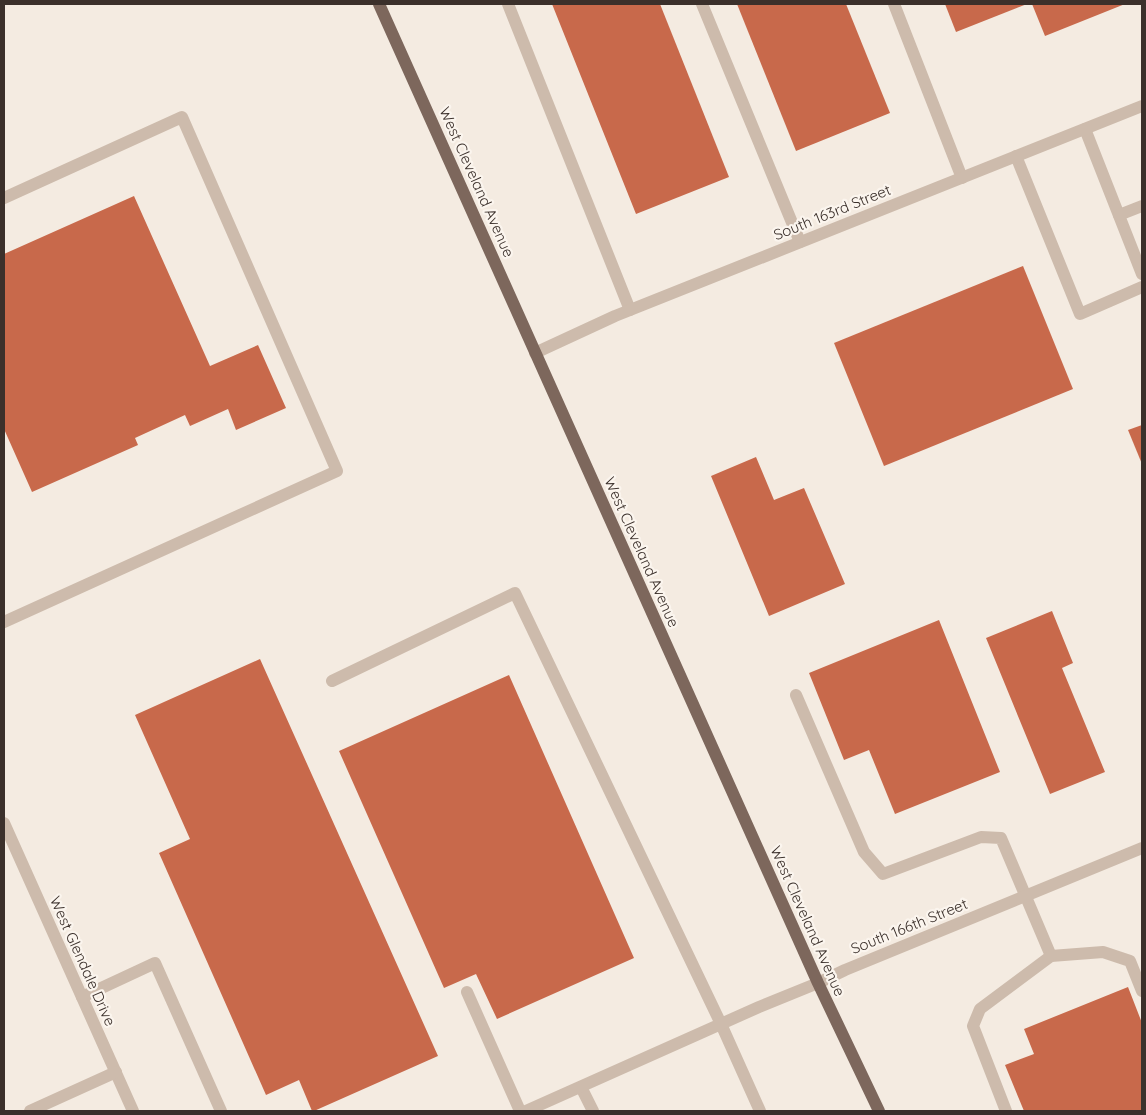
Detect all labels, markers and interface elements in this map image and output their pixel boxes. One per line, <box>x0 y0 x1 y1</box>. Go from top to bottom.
street label: West Cleveland Avenue <box>435 104 519 260</box>
street label: South 163rd Street <box>771 180 893 244</box>
street label: West Cleveland Avenue <box>600 474 684 630</box>
street label: West Cleveland Avenue <box>766 843 850 999</box>
street label: West Glendale Drive <box>46 893 120 1029</box>
street label: South 166th Street <box>848 894 970 958</box>

